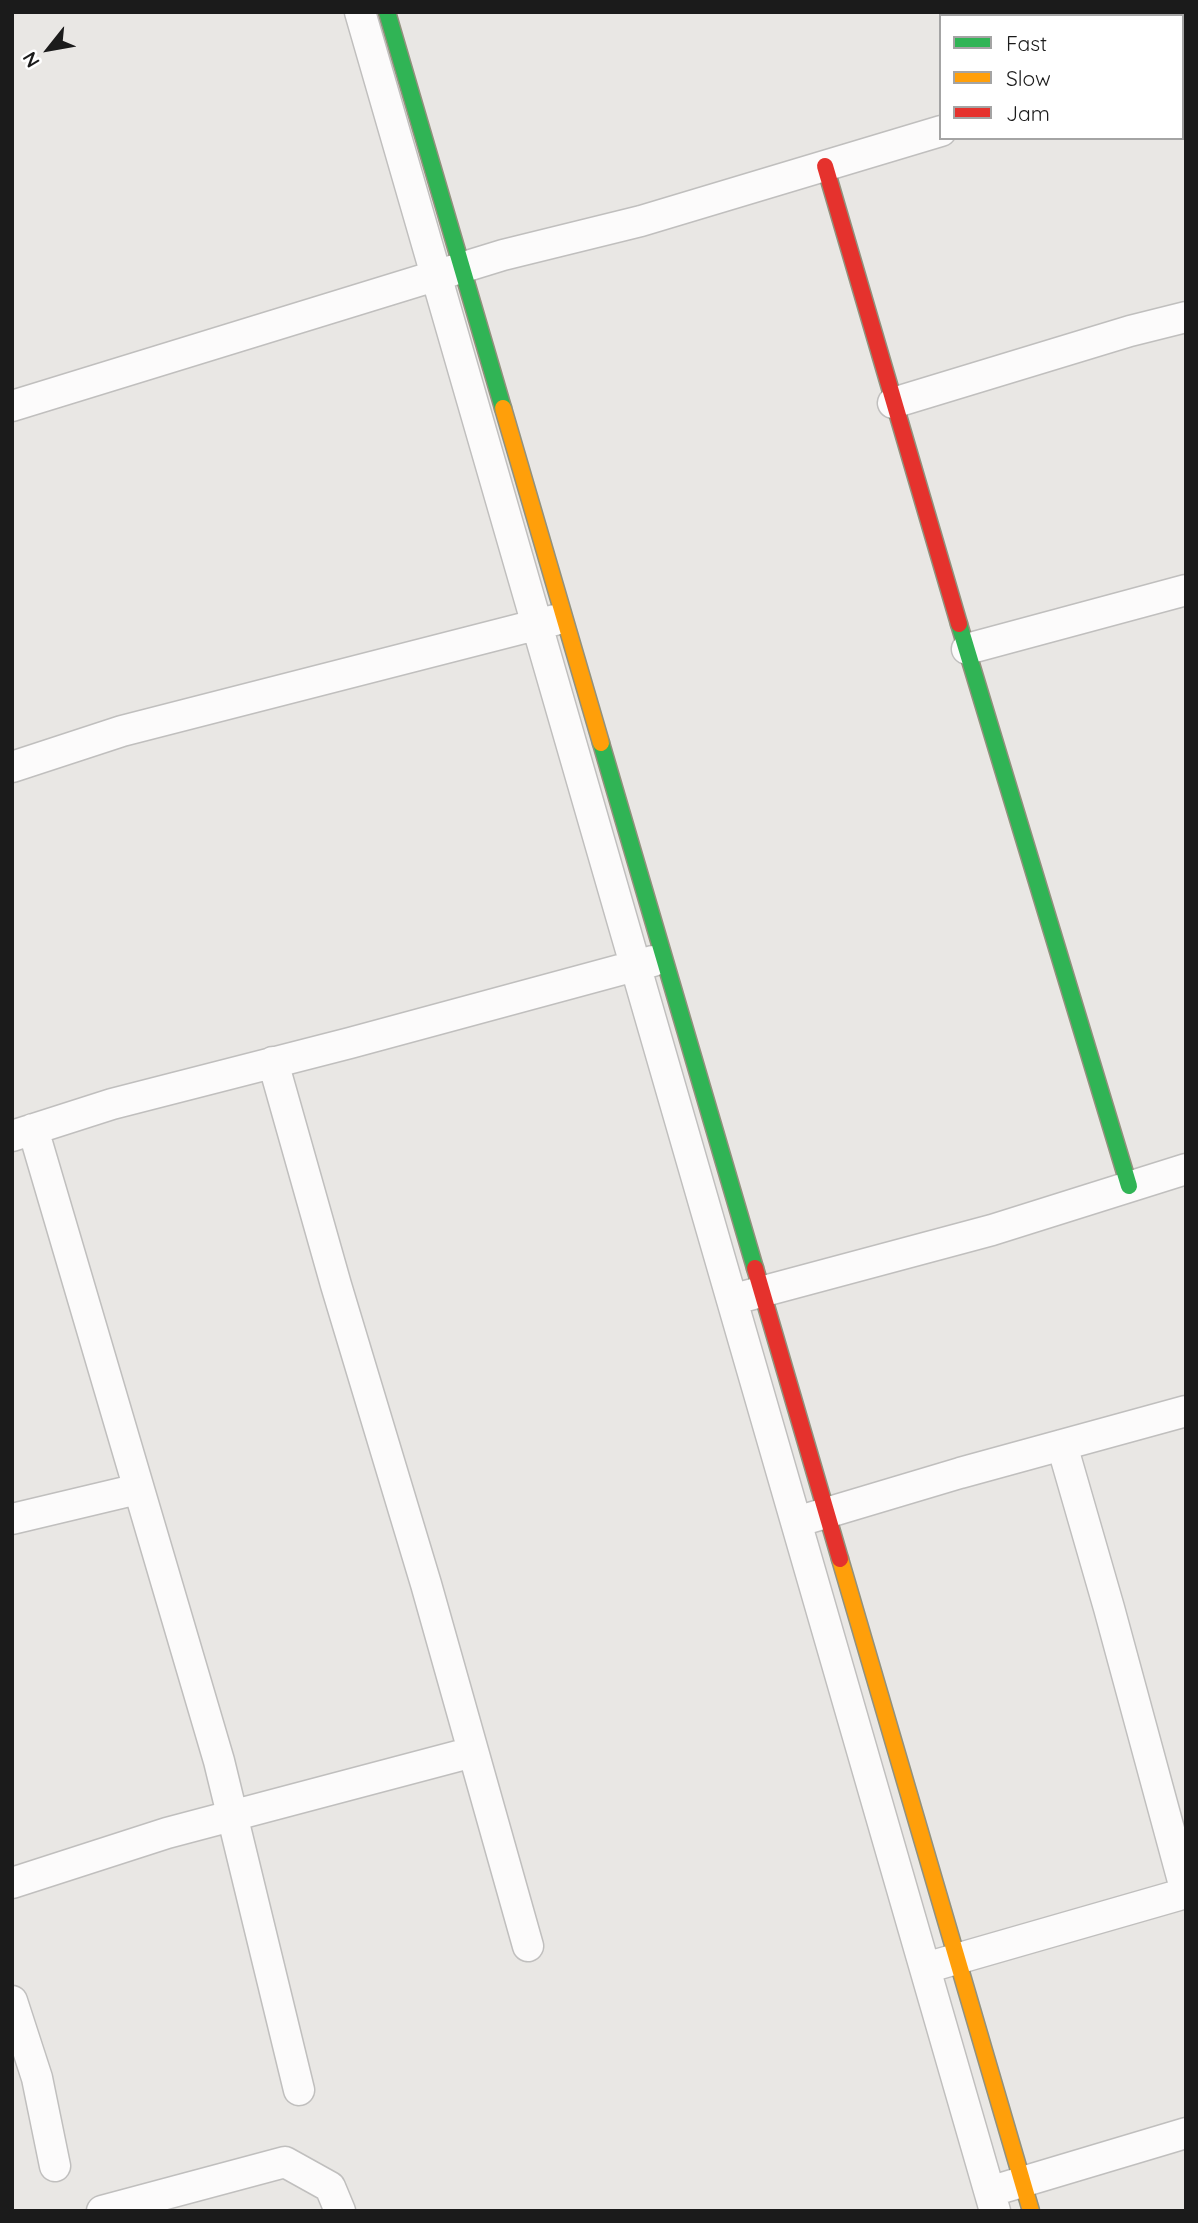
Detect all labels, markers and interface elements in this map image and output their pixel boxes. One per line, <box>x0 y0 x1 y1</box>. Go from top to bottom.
north arrow <box>14 14 84 84</box>
legend <box>939 14 1184 140</box>
text: Fast <box>1006 30 1047 56</box>
text: N <box>17 48 45 72</box>
text: Slow <box>1006 65 1051 91</box>
text: Jam <box>1006 100 1050 126</box>

